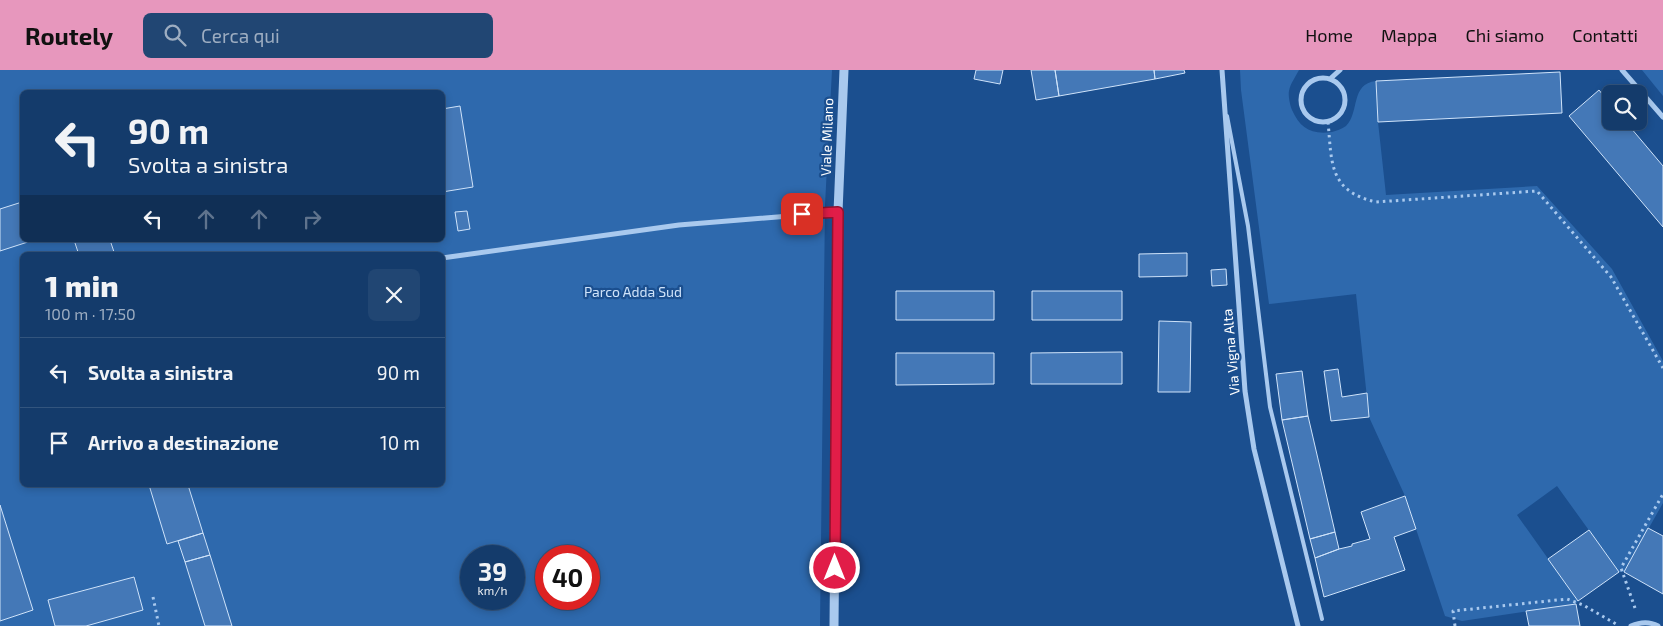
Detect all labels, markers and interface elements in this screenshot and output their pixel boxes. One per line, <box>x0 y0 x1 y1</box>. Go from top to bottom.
search box <box>143 13 493 58</box>
text: Routely <box>25 21 113 50</box>
icon: search <box>161 21 189 49</box>
text: Cerca qui <box>201 24 280 47</box>
text: Home <box>1305 24 1353 46</box>
text: Mappa <box>1381 24 1437 46</box>
text: Chi siamo <box>1465 24 1544 46</box>
text: Contatti <box>1572 24 1638 46</box>
map controls <box>1602 85 1647 130</box>
button: search <box>1602 85 1647 130</box>
street label: Viale Milano <box>817 98 836 176</box>
text: 90 m <box>128 109 209 151</box>
icon: left <box>45 110 110 175</box>
text: Svolta a sinistra <box>128 151 288 177</box>
pin <box>781 193 823 235</box>
icon: arrive <box>788 200 816 228</box>
icon: left <box>139 205 167 233</box>
icon: ahead <box>192 205 220 233</box>
icon: ahead <box>245 205 273 233</box>
icon: right <box>298 205 326 233</box>
text: 1 min <box>45 267 119 303</box>
button: close <box>368 269 420 321</box>
park label: Parco Adda Sud <box>584 283 682 300</box>
text: 100 m · 17:50 <box>45 304 136 323</box>
street label: Via Vigna Alta <box>1218 308 1243 396</box>
icon: left <box>45 359 73 387</box>
text: Svolta a sinistra <box>88 361 233 384</box>
text: 90 m <box>377 361 420 384</box>
icon: arrive <box>45 429 73 457</box>
text: Arrivo a destinazione <box>88 431 279 454</box>
text: 10 m <box>380 431 420 454</box>
position arrow <box>808 541 860 593</box>
speed limit sign: 40 <box>535 545 600 610</box>
text: 39 <box>478 556 507 586</box>
text: km/h <box>478 583 507 597</box>

